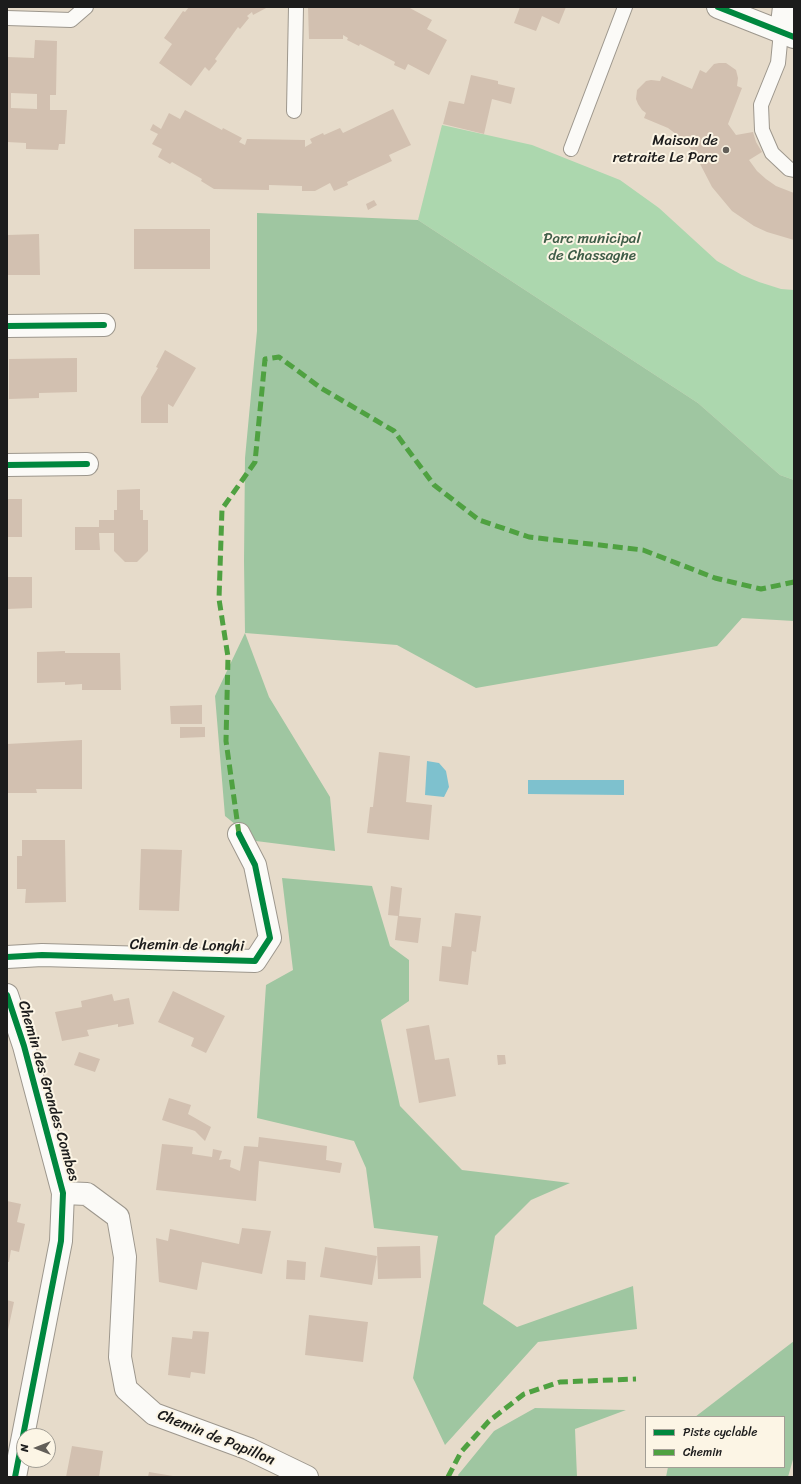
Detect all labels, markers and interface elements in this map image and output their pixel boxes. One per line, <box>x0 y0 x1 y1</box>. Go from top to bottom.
place label: Maison de retraite Le Parc <box>613 132 718 167</box>
marker: Maison de retraite Le Parc <box>721 145 731 155</box>
park label: Parc municipal de Chassagne <box>543 230 641 265</box>
street label: Chemin de Longhi <box>130 936 244 956</box>
street label: Chemin des Grandes Combes <box>14 999 82 1183</box>
street label: Chemin de Papillon <box>155 1406 277 1470</box>
legend <box>645 1416 785 1468</box>
text: Piste cyclable <box>683 1421 757 1443</box>
north arrow <box>16 1428 56 1468</box>
text: Chemin <box>683 1441 722 1463</box>
text: N <box>15 1444 34 1452</box>

